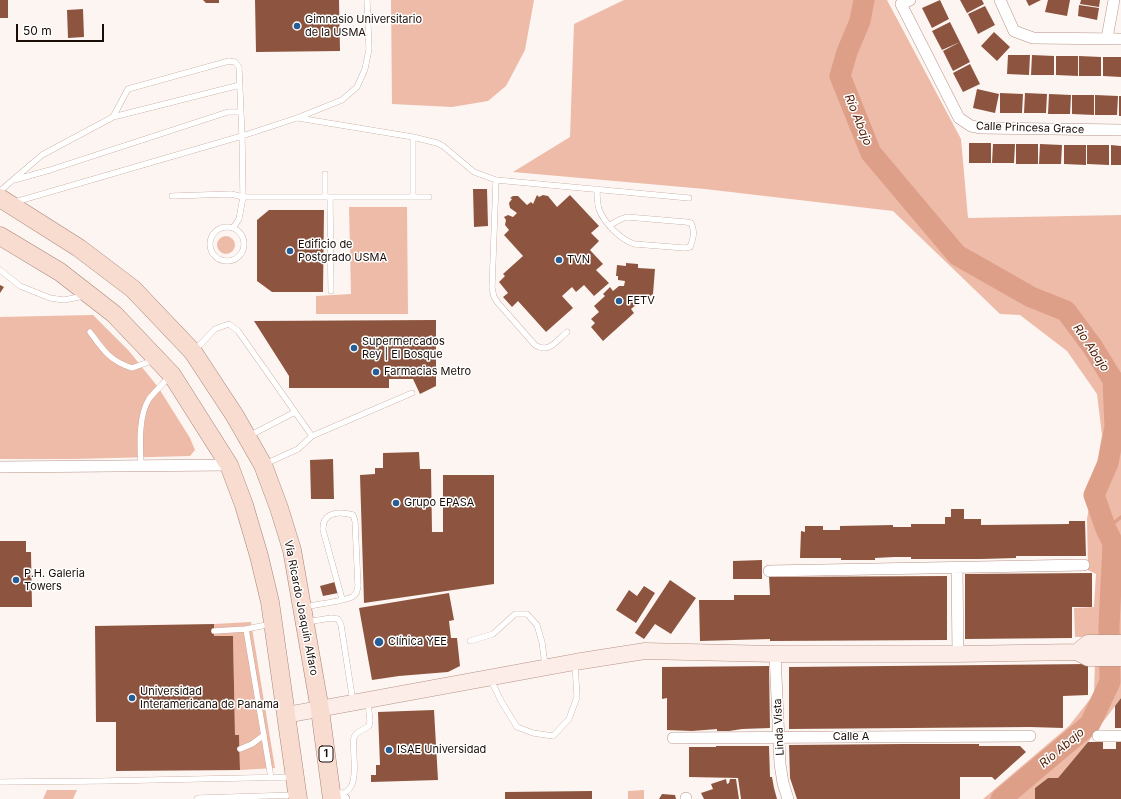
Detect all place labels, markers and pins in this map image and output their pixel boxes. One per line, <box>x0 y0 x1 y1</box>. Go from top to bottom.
place label: Gimnasio Universitario de la USMA <box>305 13 422 39</box>
marker: Gimnasio Universitario de la USMA <box>292 21 302 31</box>
place label: Edificio de Postgrado USMA <box>298 238 387 264</box>
marker: Edificio de Postgrado USMA <box>285 246 295 256</box>
place label: TVN <box>567 253 590 267</box>
marker: TVN <box>554 255 564 265</box>
place label: FETV <box>627 294 655 308</box>
marker: FETV <box>614 296 624 306</box>
place label: Supermercados Rey | El Bosque <box>362 335 445 361</box>
marker: Supermercados Rey | El Bosque <box>349 343 359 353</box>
place label: Farmacias Metro <box>384 365 471 379</box>
marker: Farmacias Metro <box>371 367 381 377</box>
place label: Grupo EPASA <box>404 496 474 510</box>
marker: Grupo EPASA <box>391 498 401 508</box>
place label: P.H. Galeria Towers <box>24 567 85 593</box>
marker: P.H. Galeria Towers <box>11 575 21 585</box>
place label: Clínica YEE <box>388 635 447 649</box>
marker: Clínica YEE <box>373 636 385 648</box>
place label: Universidad Interamericana de Panama <box>140 685 279 711</box>
marker: Universidad Interamericana de Panama <box>127 693 137 703</box>
place label: ISAE Universidad <box>397 743 486 757</box>
marker: ISAE Universidad <box>384 745 394 755</box>

